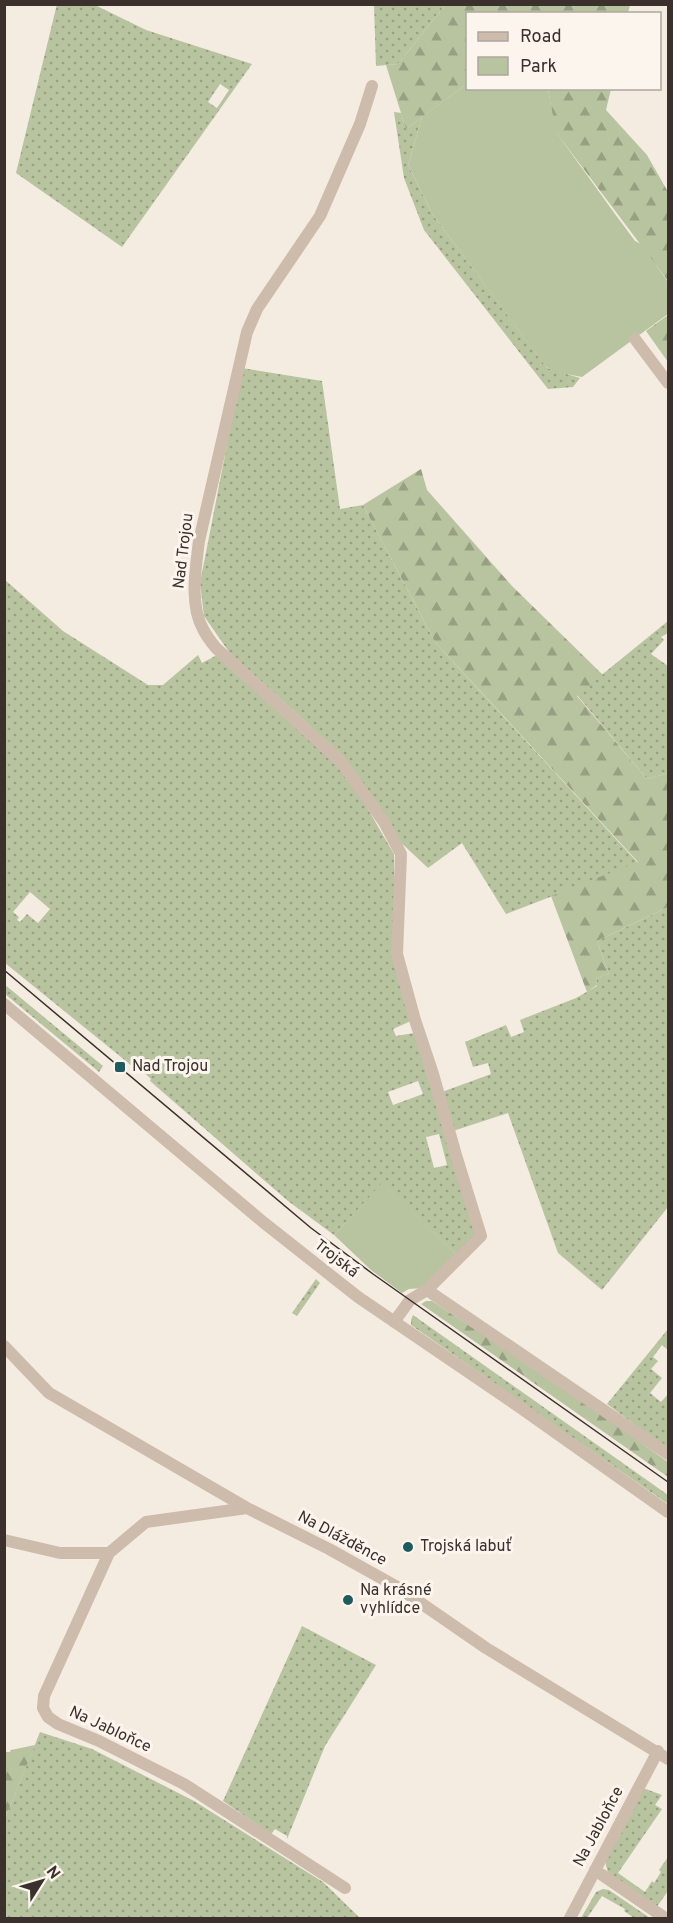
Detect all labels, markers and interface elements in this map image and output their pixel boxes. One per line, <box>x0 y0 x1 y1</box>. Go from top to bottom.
legend <box>466 12 661 90</box>
text: Road <box>520 26 562 49</box>
text: Park <box>520 56 557 79</box>
street label: Nad Trojou <box>169 512 199 590</box>
place label: Nad Trojou <box>132 1057 208 1077</box>
marker: Nad Trojou <box>113 1060 127 1074</box>
street label: Trojská <box>310 1235 362 1283</box>
street label: Na Dlážděnce <box>294 1507 390 1571</box>
place label: Trojská labuť <box>420 1536 513 1557</box>
marker: Trojská labuť <box>401 1540 415 1554</box>
place label: Na krásné vyhlídce <box>360 1581 432 1619</box>
marker: Na krásné vyhlídce <box>341 1593 355 1607</box>
street label: Na Jabloňce <box>66 1702 154 1758</box>
street label: Na Jabloňce <box>569 1783 629 1871</box>
north arrow <box>12 1851 72 1911</box>
text: N <box>41 1863 64 1884</box>

